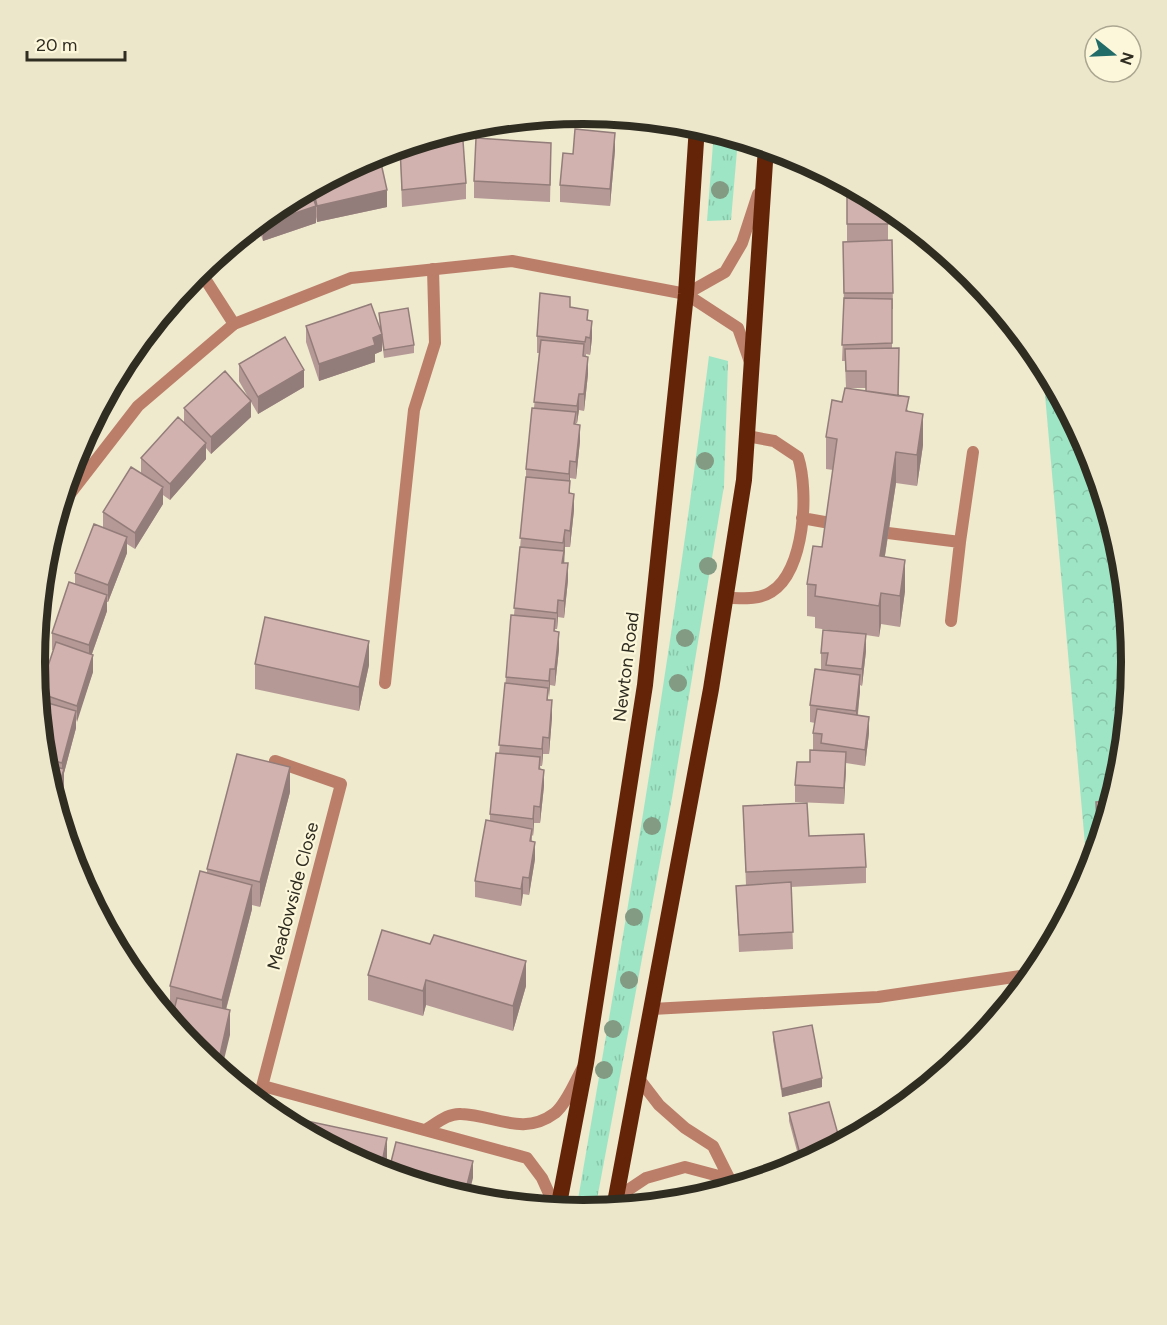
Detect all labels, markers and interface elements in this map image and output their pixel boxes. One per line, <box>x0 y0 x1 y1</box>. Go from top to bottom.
scale bar <box>27 24 124 62</box>
north arrow <box>1083 24 1143 84</box>
text: 20 m <box>36 34 77 56</box>
text: N <box>1116 50 1138 67</box>
street label: Newton Road <box>608 611 644 723</box>
street label: Meadowside Close <box>263 820 323 972</box>

